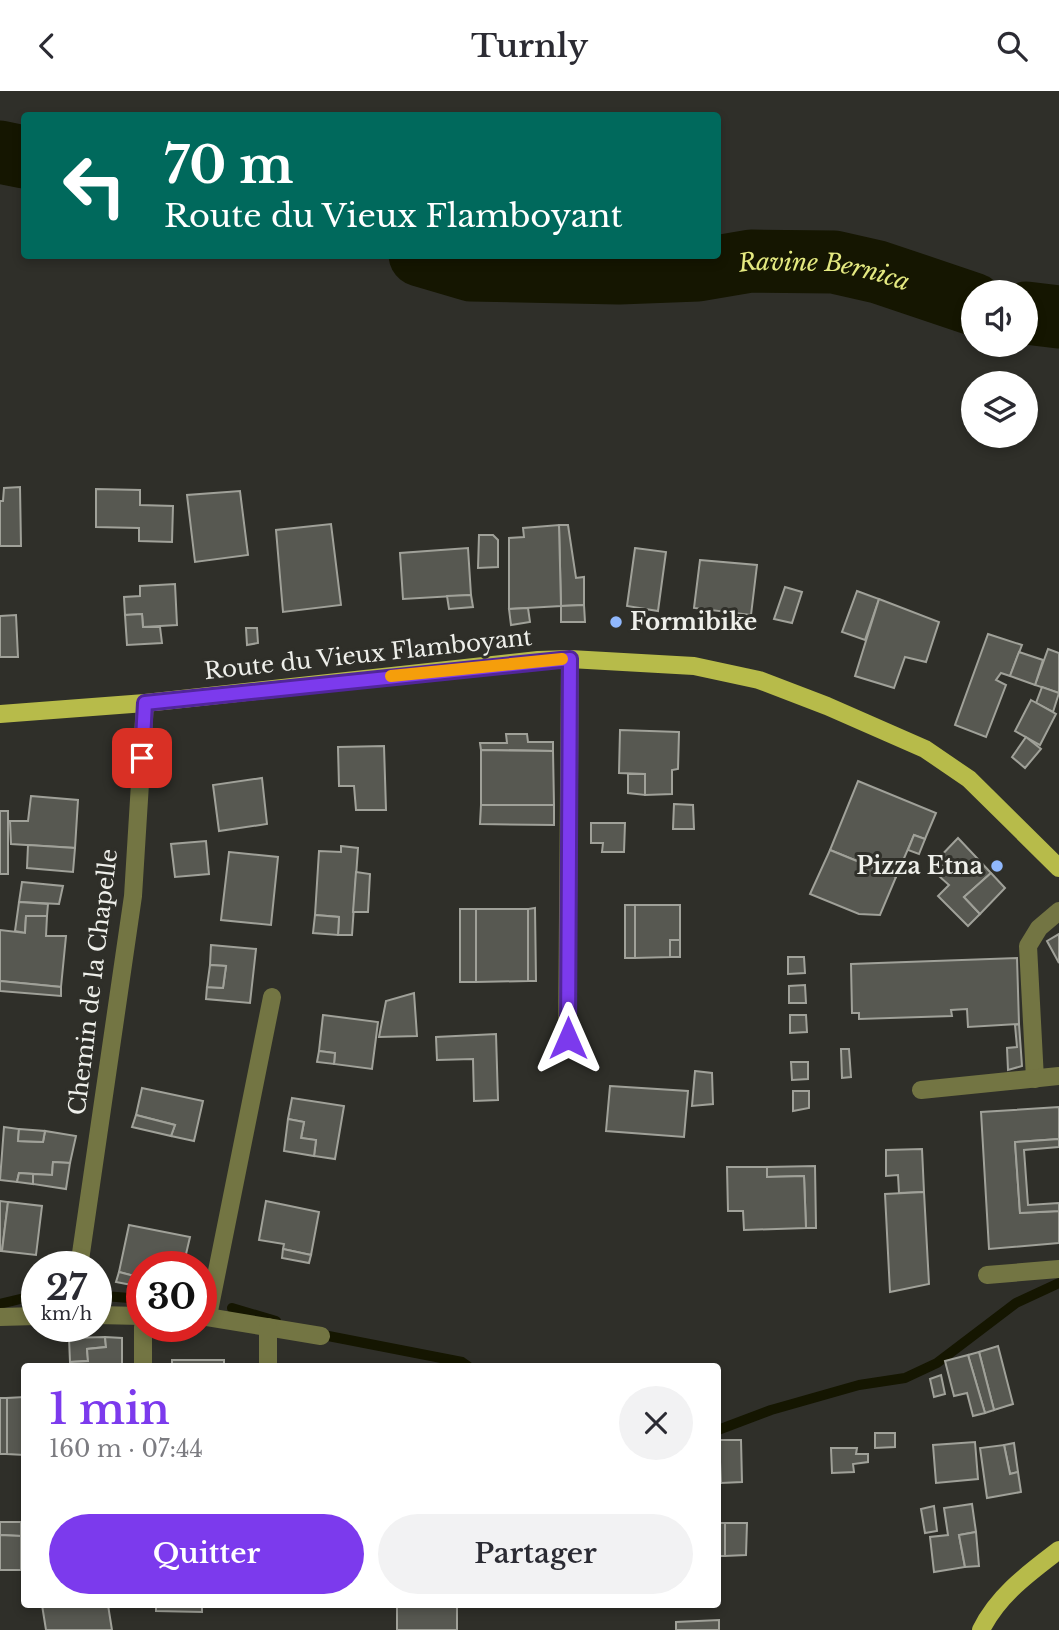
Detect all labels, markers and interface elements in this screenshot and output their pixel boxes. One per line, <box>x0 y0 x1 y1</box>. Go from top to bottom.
text: Turnly <box>471 26 588 66</box>
icon: back <box>28 27 66 65</box>
icon: search <box>993 27 1031 65</box>
text: 70 m <box>164 135 294 196</box>
icon: left <box>49 140 140 231</box>
text: Route du Vieux Flamboyant <box>164 196 623 236</box>
water label: Ravine Bernica <box>735 246 914 296</box>
map controls <box>961 280 1038 448</box>
button: sound <box>961 280 1038 357</box>
button: layers <box>961 371 1038 448</box>
place label: Formibike <box>630 608 757 636</box>
marker: Formibike <box>608 614 624 630</box>
street label: Route du Vieux Flamboyant <box>203 623 534 685</box>
pin <box>112 728 172 788</box>
icon: arrive <box>123 739 161 777</box>
street label: Chemin de la Chapelle <box>63 847 123 1117</box>
place label: Pizza Etna <box>856 852 983 880</box>
marker: Pizza Etna <box>989 858 1005 874</box>
position arrow <box>531 1001 605 1075</box>
speed limit sign: 30 <box>126 1251 217 1342</box>
text: 27 <box>46 1266 87 1309</box>
text: km/h <box>41 1303 92 1325</box>
text: 1 min <box>49 1383 170 1435</box>
button: close <box>619 1386 693 1460</box>
text: 160 m · 07:44 <box>49 1435 203 1463</box>
button: Quitter <box>49 1514 364 1594</box>
button: Partager <box>378 1514 693 1594</box>

